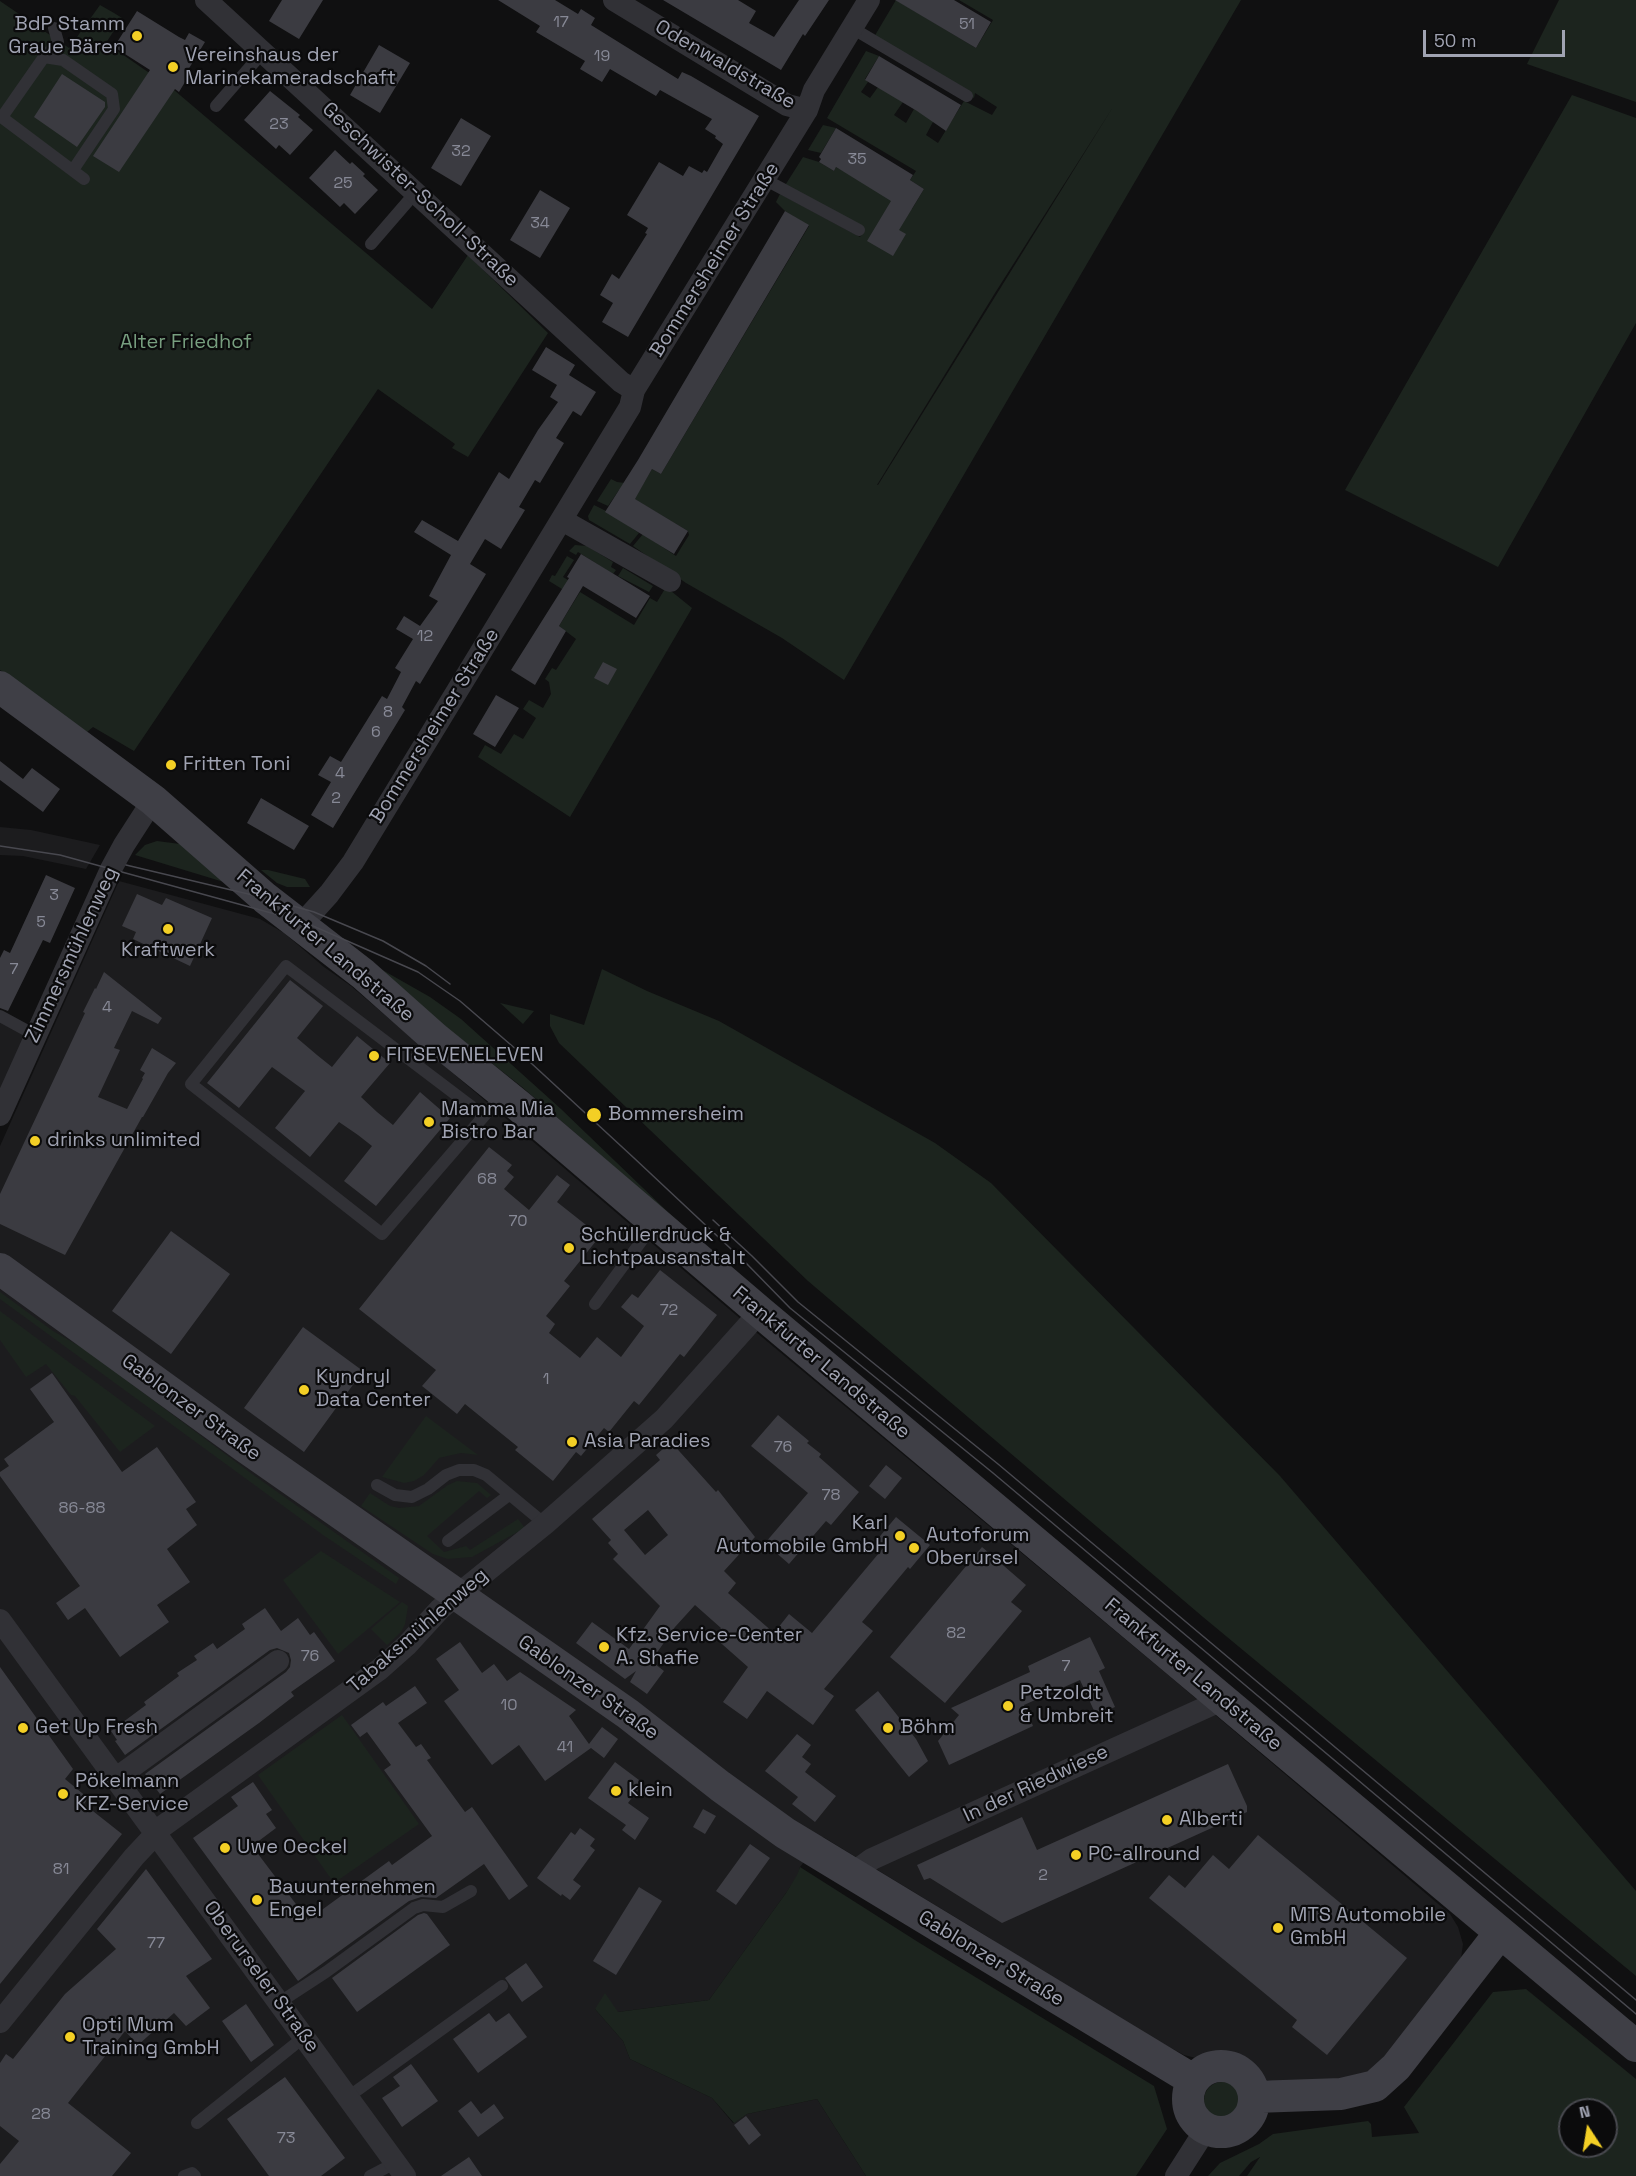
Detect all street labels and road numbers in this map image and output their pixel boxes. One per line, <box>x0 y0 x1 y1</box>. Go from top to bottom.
street label: Odenwaldstraße <box>651 15 799 115</box>
street label: Geschwister-Scholl-Straße <box>317 98 523 292</box>
street label: Bommersheimer Straße <box>645 158 785 362</box>
street label: Bommersheimer Straße <box>365 624 505 828</box>
street label: Zimmersmühlenweg <box>21 863 123 1047</box>
street label: Frankfurter Landstraße <box>231 865 419 1027</box>
street label: Frankfurter Landstraße <box>727 1282 915 1444</box>
street label: Gablonzer Straße <box>117 1349 265 1467</box>
street label: Tabaksmühlenweg <box>343 1564 493 1698</box>
street label: Frankfurter Landstraße <box>1099 1594 1287 1756</box>
street label: Gablonzer Straße <box>513 1631 663 1745</box>
street label: In der Riedwiese <box>960 1740 1112 1828</box>
street label: Oberurseler Straße <box>198 1896 324 2058</box>
street label: Gablonzer Straße <box>914 1906 1068 2012</box>

